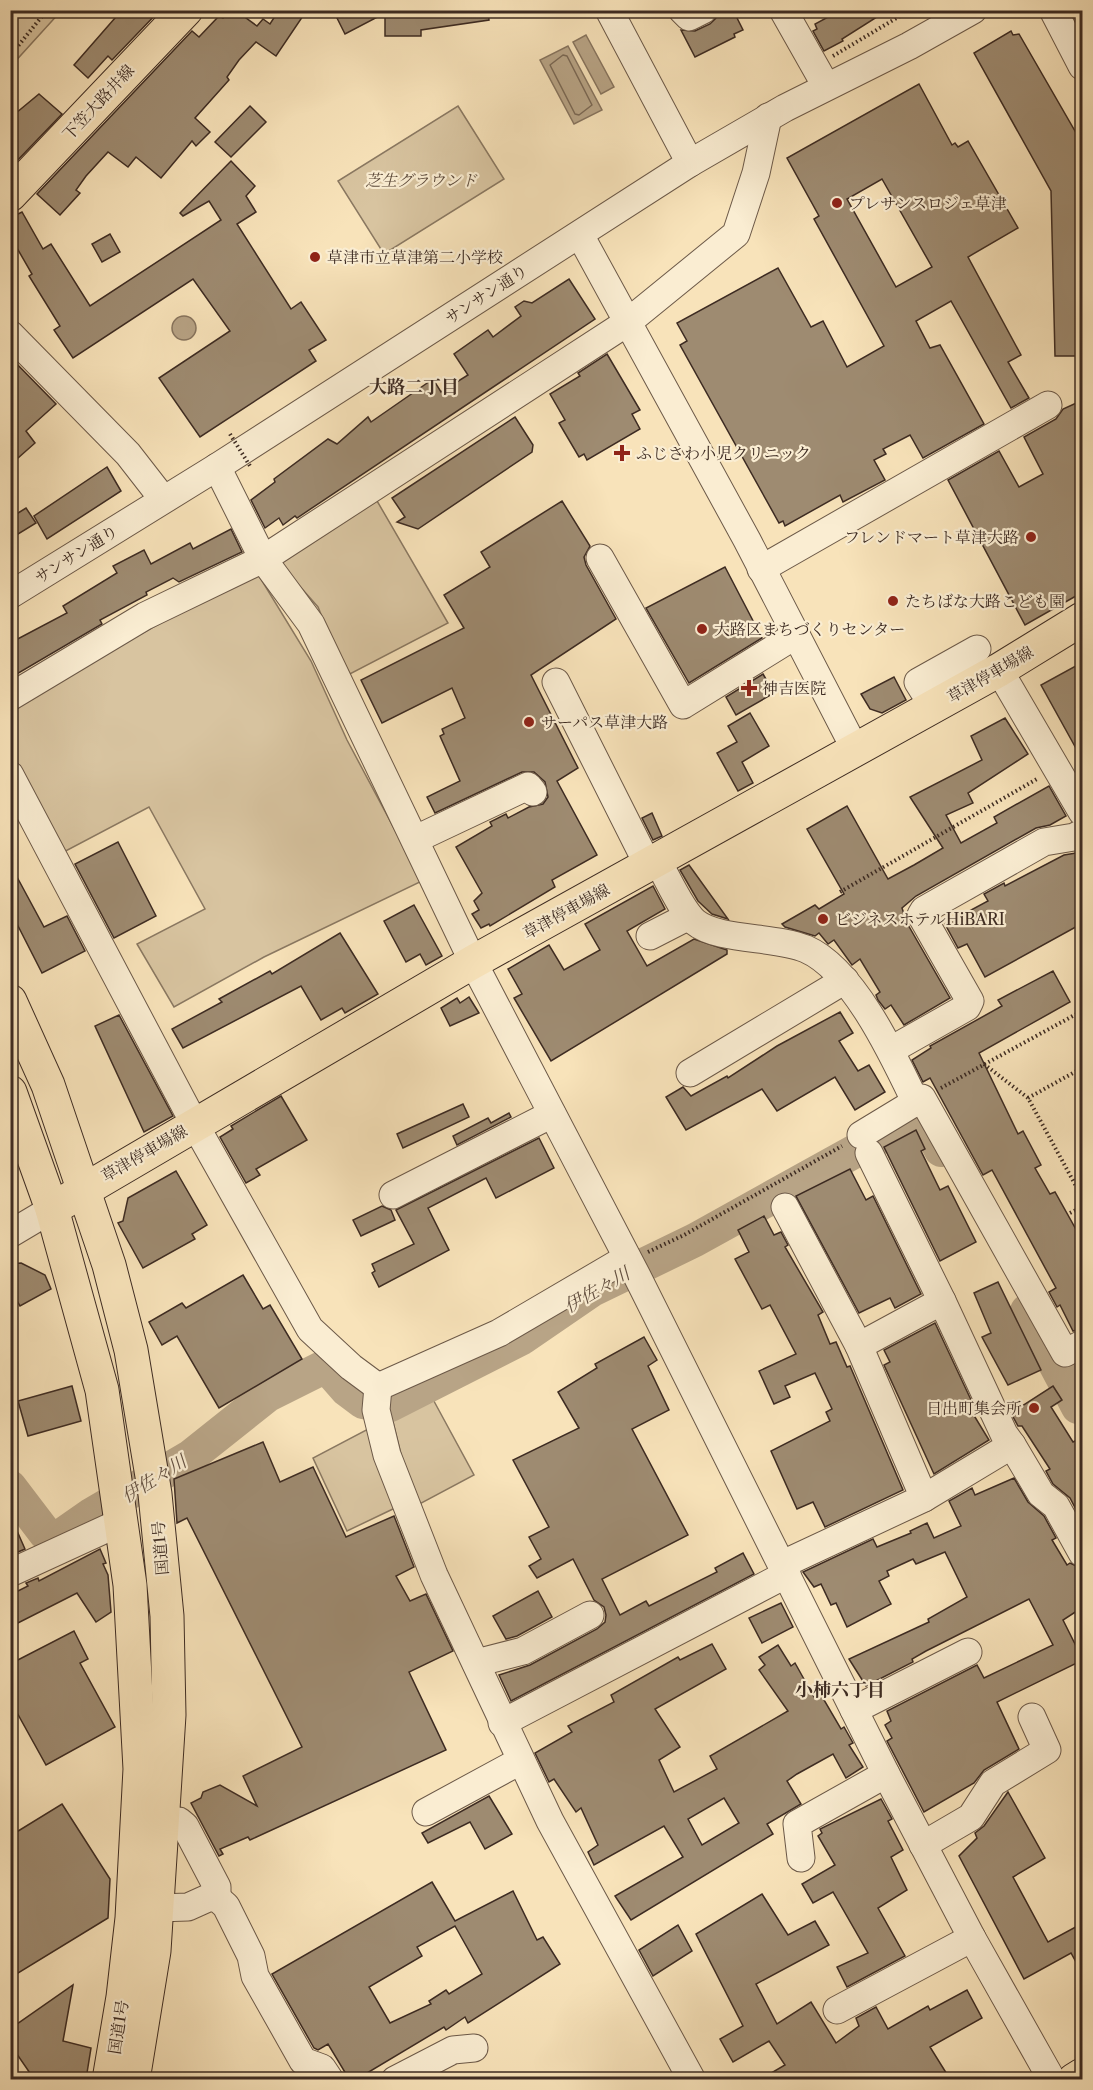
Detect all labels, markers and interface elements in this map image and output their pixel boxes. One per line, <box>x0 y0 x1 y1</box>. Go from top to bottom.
street label: 下笠大路井線 <box>58 60 138 144</box>
park label: 芝生グラウンド <box>365 170 478 190</box>
place label: プレサンスロジェ草津 <box>849 193 1007 213</box>
marker: プレサンスロジェ草津 <box>830 196 844 210</box>
place label: 草津市立草津第二小学校 <box>327 247 503 267</box>
marker: 草津市立草津第二小学校 <box>308 250 322 264</box>
street label: サンサン通り <box>441 260 531 328</box>
district label: 大路二丁目 <box>369 376 459 398</box>
place label: ふじさわ小児クリニック <box>636 443 811 463</box>
marker: ふじさわ小児クリニック <box>613 444 631 462</box>
street label: サンサン通り <box>31 521 121 587</box>
place label: フレンドマート草津大路 <box>844 527 1019 547</box>
marker: フレンドマート草津大路 <box>1024 530 1038 544</box>
place label: たちばな大路こども園 <box>905 591 1065 611</box>
marker: たちばな大路こども園 <box>886 594 900 608</box>
place label: 大路区まちづくりセンター <box>714 619 905 639</box>
marker: 大路区まちづくりセンター <box>695 622 709 636</box>
street label: 草津停車場線 <box>943 641 1037 707</box>
place label: 神吉医院 <box>762 678 826 698</box>
marker: 神吉医院 <box>740 679 758 697</box>
place label: サーパス草津大路 <box>541 712 668 732</box>
marker: サーパス草津大路 <box>522 715 536 729</box>
street label: 草津停車場線 <box>519 879 613 943</box>
place label: ビジネスホテルHiBARI <box>835 909 1005 929</box>
marker: ビジネスホテルHiBARI <box>816 912 830 926</box>
street label: 草津停車場線 <box>97 1120 191 1186</box>
water label: 伊佐々川 <box>560 1261 635 1318</box>
place label: 日出町集会所 <box>926 1398 1022 1418</box>
marker: 日出町集会所 <box>1027 1401 1041 1415</box>
water label: 伊佐々川 <box>118 1450 192 1507</box>
street label: 国道1号 <box>148 1520 172 1576</box>
district label: 小柿六丁目 <box>795 1679 885 1701</box>
street label: 国道1号 <box>104 1998 132 2056</box>

